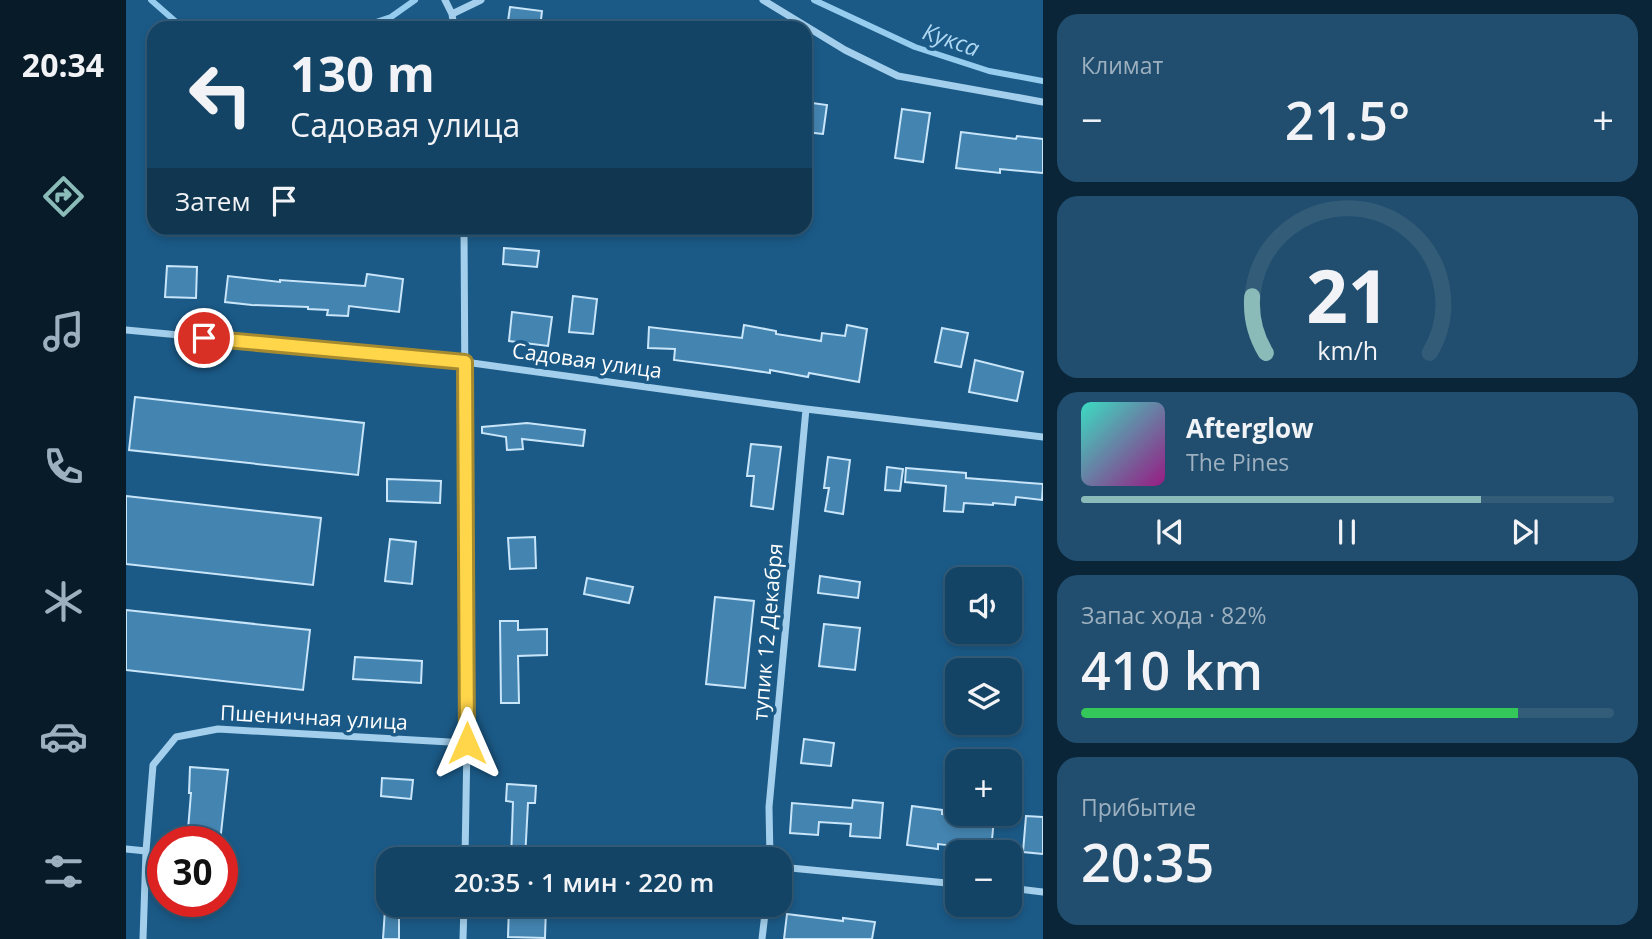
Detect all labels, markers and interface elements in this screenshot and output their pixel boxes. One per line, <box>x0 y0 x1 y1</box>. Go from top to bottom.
water label: Кукса <box>919 14 984 64</box>
text: 130 m <box>290 40 435 106</box>
text: 20:34 <box>22 43 104 86</box>
icon: left <box>175 49 266 140</box>
text: Климат <box>1081 49 1163 81</box>
text: 21.5° <box>1285 84 1410 155</box>
text: − <box>1081 93 1103 145</box>
text: + <box>1592 93 1614 145</box>
text: Садовая улица <box>290 103 520 146</box>
icon: directions <box>39 172 88 221</box>
icon: arrive <box>265 182 303 220</box>
text: Затем <box>175 183 251 219</box>
text: 21 <box>1306 246 1389 345</box>
icon: music <box>39 307 88 356</box>
pin <box>174 308 234 368</box>
icon: arrive <box>185 319 223 357</box>
text: km/h <box>1317 333 1378 367</box>
street label: Садовая улица <box>510 336 664 384</box>
text: Afterglow <box>1186 410 1313 446</box>
icon: phone <box>39 442 88 491</box>
text: The Pines <box>1186 446 1289 478</box>
icon: previous <box>1151 513 1189 551</box>
icon: pause <box>1328 513 1366 551</box>
icon: next <box>1506 513 1544 551</box>
street label: тупик 12 Декабря <box>745 542 789 722</box>
map controls <box>945 567 1022 917</box>
button: sound <box>945 567 1022 644</box>
icon: climate <box>39 577 88 626</box>
text: Запас хода · 82% <box>1081 599 1266 631</box>
text: 410 km <box>1081 634 1263 705</box>
button: layers <box>945 658 1022 735</box>
street label: Пшеничная улица <box>219 698 409 736</box>
position arrow <box>430 706 504 780</box>
icon: car <box>39 712 88 761</box>
button: + <box>945 749 1022 826</box>
text: Прибытие <box>1081 791 1196 823</box>
speed limit sign: 30 <box>147 826 238 917</box>
text: 20:35 <box>1081 826 1214 897</box>
button: − <box>945 840 1022 917</box>
icon: filters <box>39 847 88 896</box>
text: 20:35 · 1 мин · 220 m <box>454 864 714 900</box>

